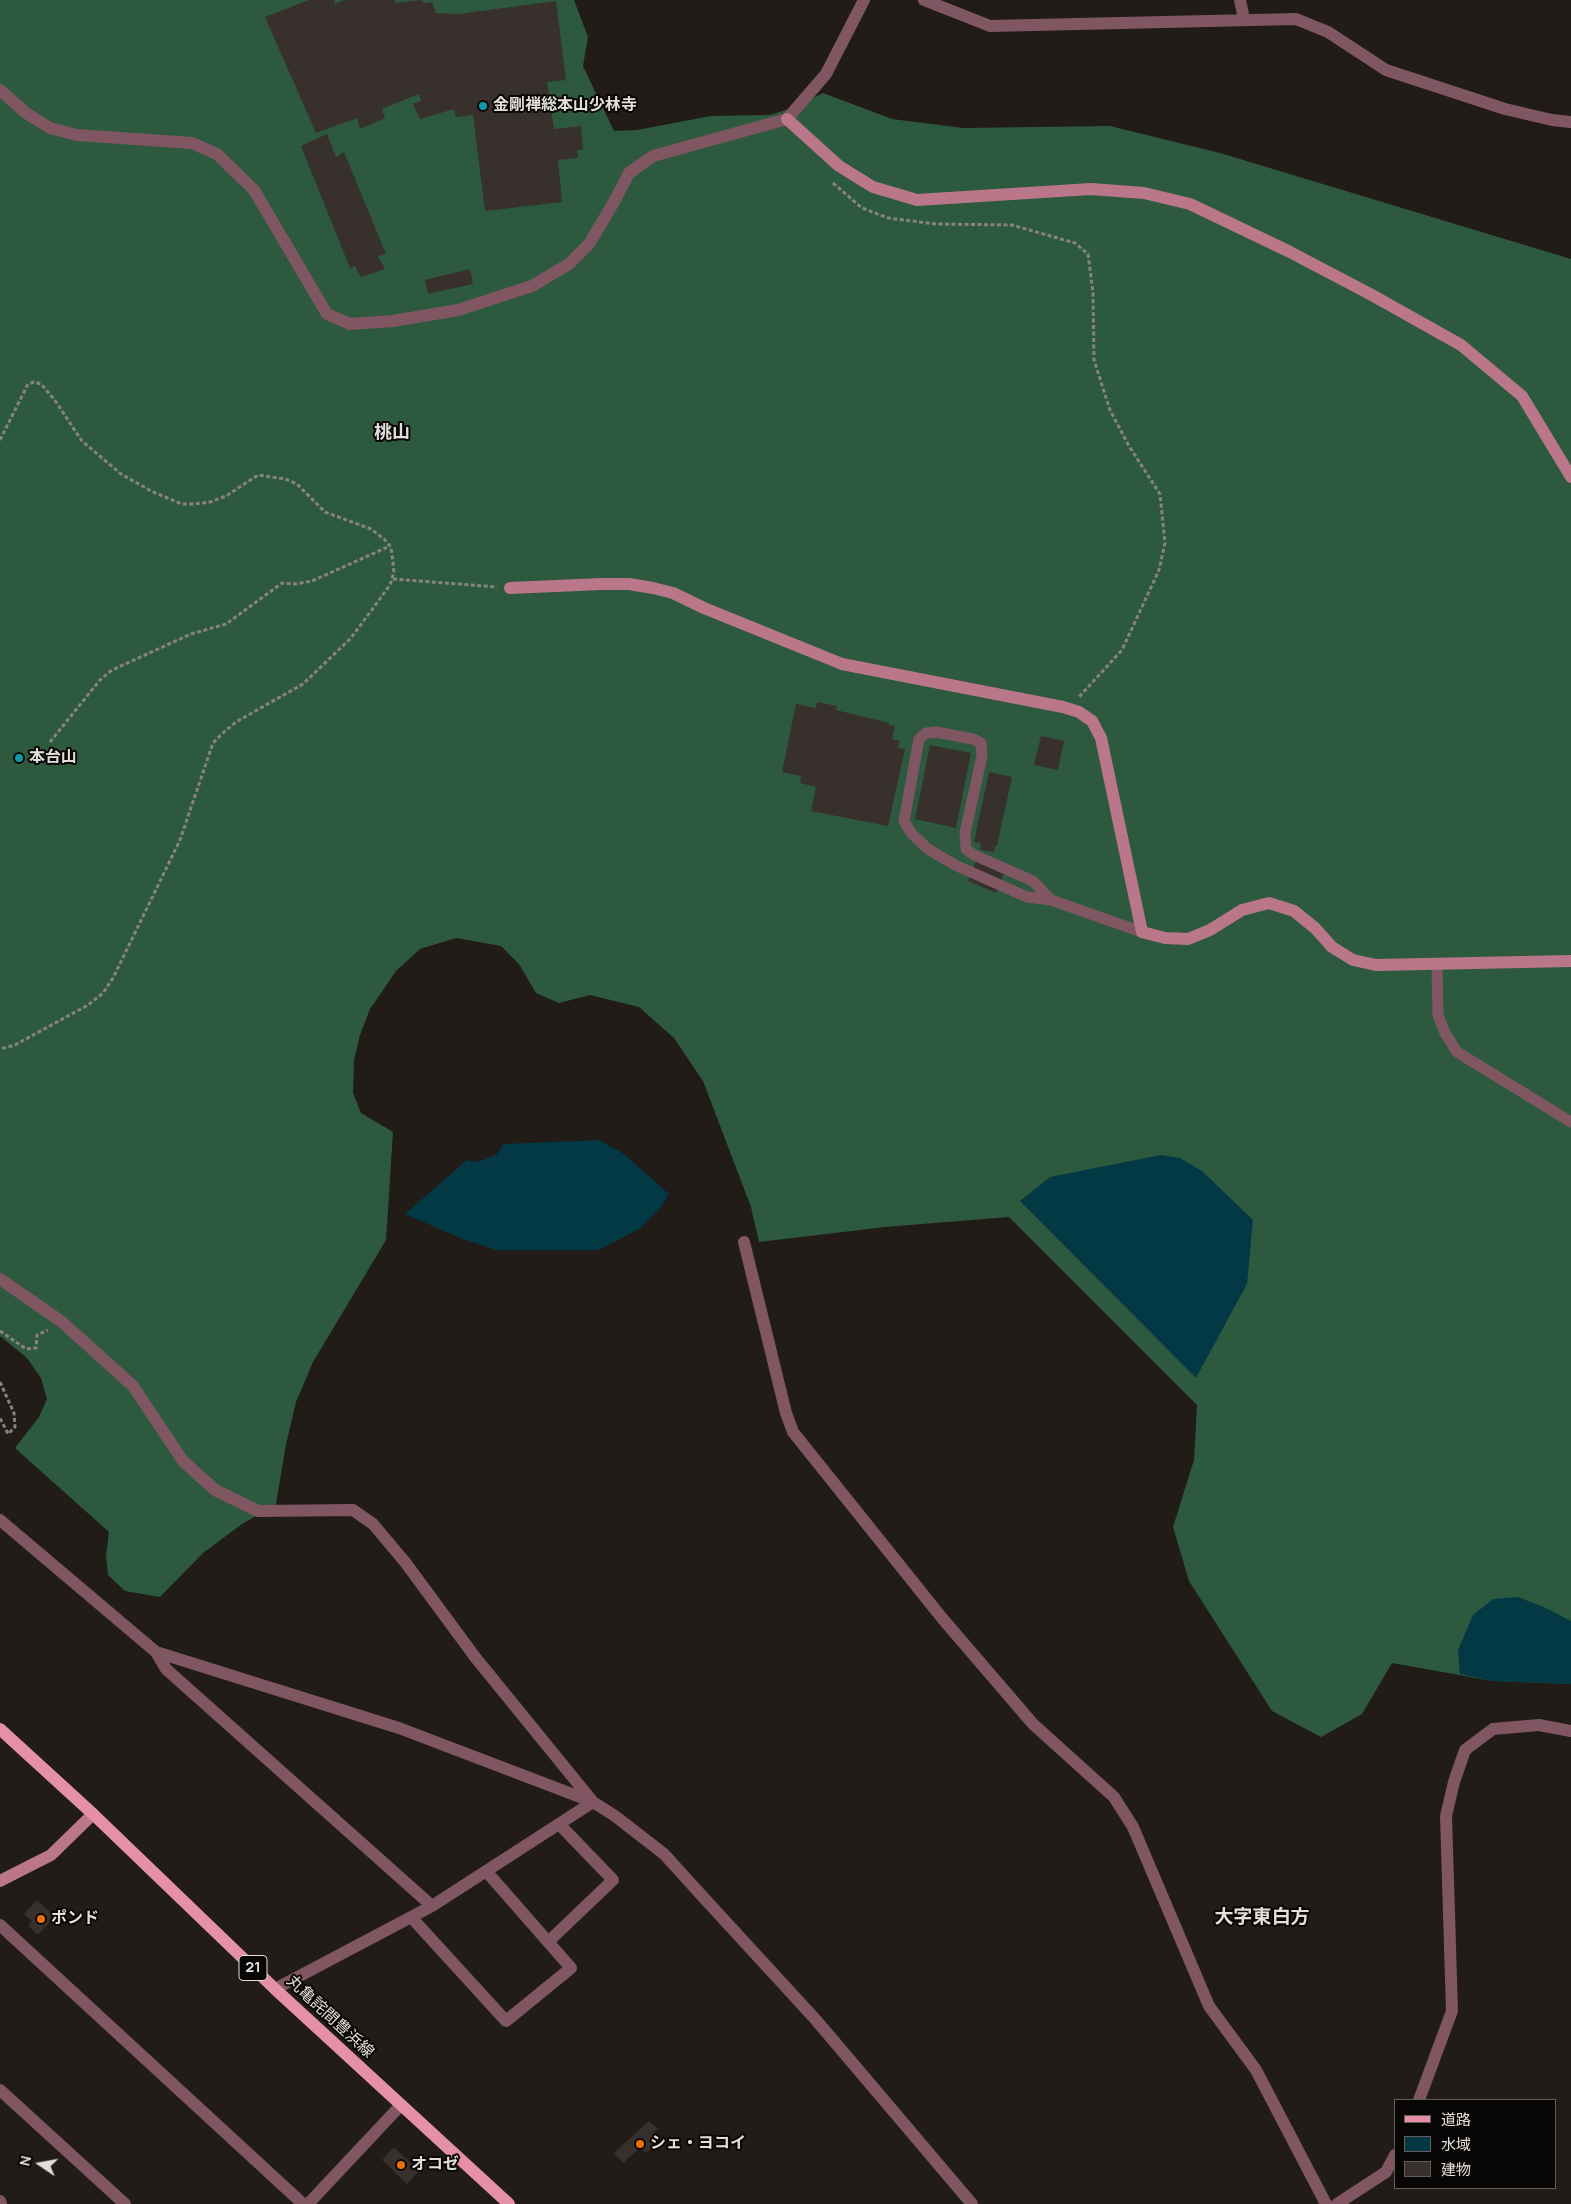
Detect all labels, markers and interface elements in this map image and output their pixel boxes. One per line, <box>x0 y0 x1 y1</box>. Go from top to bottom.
place label: 金剛禅総本山少林寺 <box>493 96 637 116</box>
marker: 金剛禅総本山少林寺 <box>477 100 489 112</box>
district label: 桃山 <box>374 422 410 444</box>
place label: 本台山 <box>29 748 77 768</box>
marker: 本台山 <box>13 752 25 764</box>
district label: 大字東白方 <box>1215 1907 1309 1929</box>
place label: ポンド <box>51 1909 99 1929</box>
marker: ポンド <box>35 1913 47 1925</box>
road number: 21 <box>239 1956 267 1980</box>
street label: 丸亀詫間豊浜線 <box>282 1972 378 2062</box>
legend <box>1394 2099 1556 2189</box>
text: 道路 <box>1441 2109 1471 2130</box>
place label: シェ・ヨコイ <box>650 2134 746 2154</box>
text: 水域 <box>1441 2134 1471 2155</box>
marker: シェ・ヨコイ <box>634 2138 646 2150</box>
north arrow <box>15 2139 65 2189</box>
text: N <box>15 2154 35 2168</box>
place label: オコゼ <box>411 2155 459 2175</box>
marker: オコゼ <box>395 2159 407 2171</box>
text: 建物 <box>1441 2159 1471 2180</box>

